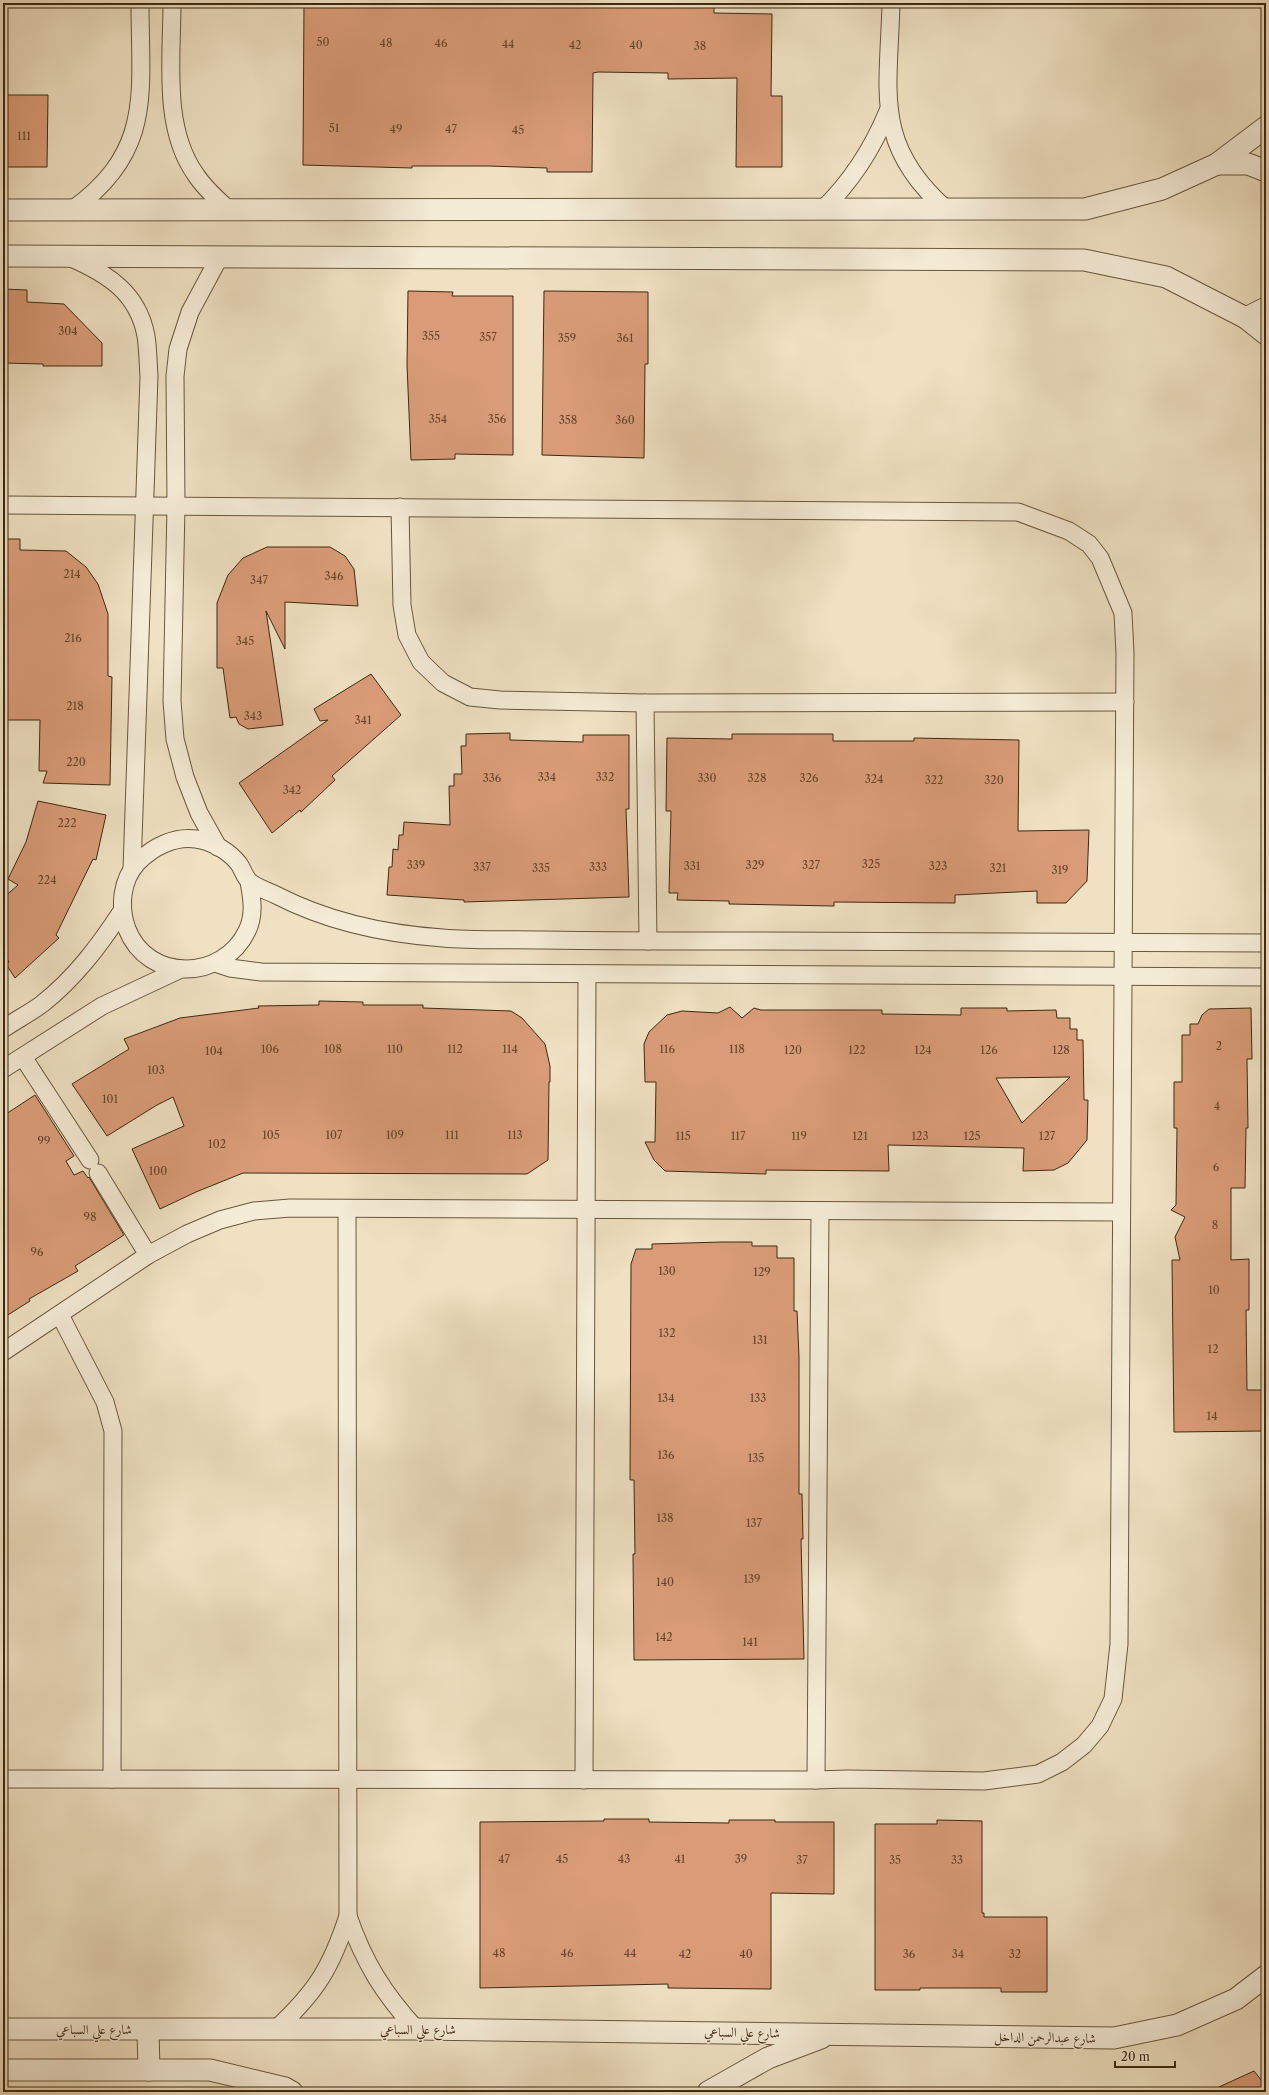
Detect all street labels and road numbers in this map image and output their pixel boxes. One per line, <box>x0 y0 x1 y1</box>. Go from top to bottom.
street label: شارع علي السباعي <box>56 2021 132 2043</box>
street label: شارع علي السباعي <box>380 2021 456 2043</box>
street label: شارع علي السباعي <box>704 2023 780 2047</box>
street label: شارع عبدالرحمن الداخل <box>994 2028 1096 2050</box>

